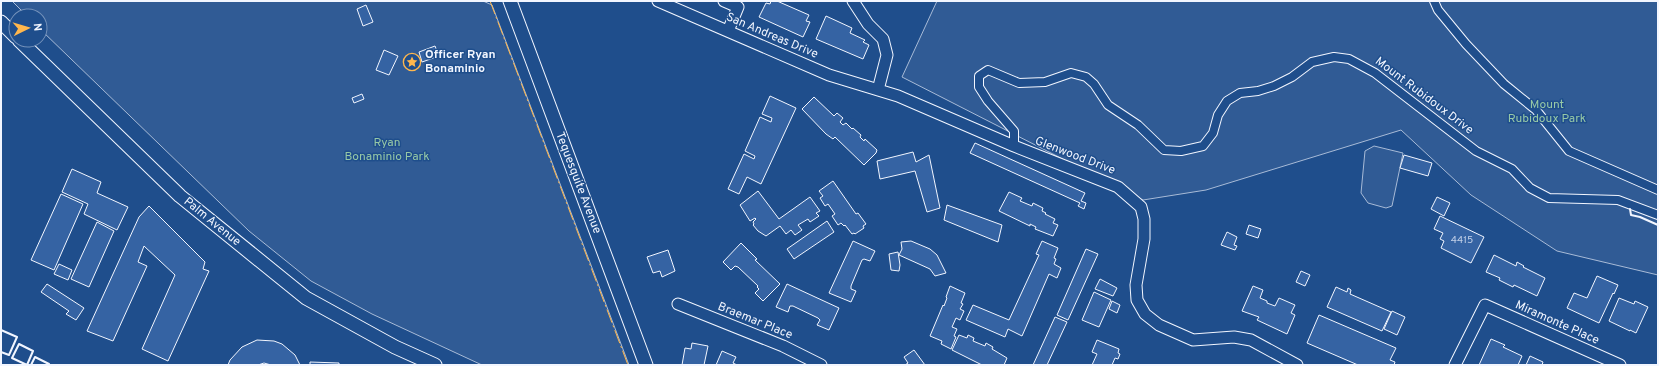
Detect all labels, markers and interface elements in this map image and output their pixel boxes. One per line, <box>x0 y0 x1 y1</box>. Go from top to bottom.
north arrow <box>8 8 48 48</box>
street label: San Andreas Drive <box>724 9 820 63</box>
text: N <box>30 23 44 32</box>
place label: Officer Ryan Bonaminio <box>425 47 496 77</box>
place icon: Officer Ryan Bonaminio <box>402 52 422 72</box>
street label: Mount Rubidoux Drive <box>1372 54 1476 138</box>
park label: Mount Rubidoux Park <box>1508 97 1586 127</box>
street label: Tequesquite Avenue <box>551 130 605 236</box>
street label: Glenwood Drive <box>1033 133 1117 179</box>
park label: Ryan Bonaminio Park <box>344 135 430 165</box>
street label: Palm Avenue <box>180 194 244 250</box>
house number: 4415 <box>1451 234 1473 247</box>
street label: Miramonte Place <box>1512 297 1602 349</box>
street label: Braemar Place <box>715 299 795 343</box>

